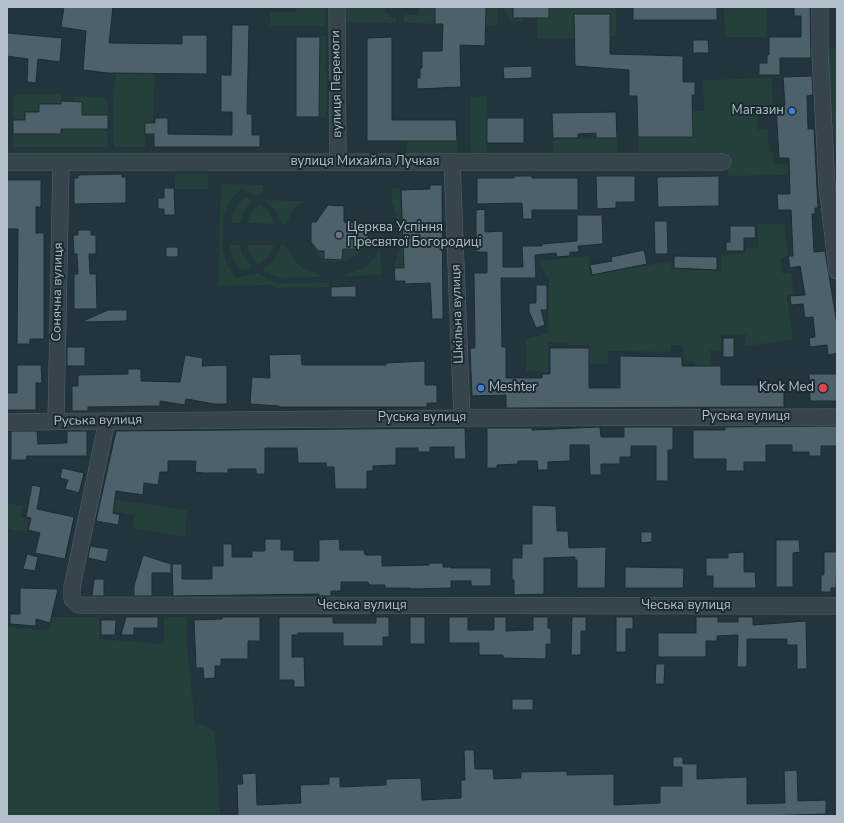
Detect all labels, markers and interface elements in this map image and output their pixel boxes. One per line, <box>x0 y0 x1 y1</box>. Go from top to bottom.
street label: вулиця Перемоги <box>328 30 346 138</box>
place label: Магазин <box>732 103 784 119</box>
marker: Магазин <box>787 106 797 116</box>
street label: вулиця Михайла Лучкая <box>290 154 440 170</box>
place label: Церква Успіння Пресвятої Богородиці <box>347 220 482 251</box>
marker: Церква Успіння Пресвятої Богородиці <box>334 230 344 240</box>
street label: Сонячна вулиця <box>49 242 67 342</box>
street label: Шкільна вулиця <box>448 264 468 364</box>
place label: Meshter <box>489 380 537 396</box>
place label: Krok Med <box>759 380 814 396</box>
marker: Krok Med <box>817 382 829 394</box>
marker: Meshter <box>476 383 486 393</box>
street label: Руська вулиця <box>702 409 790 425</box>
street label: Руська вулиця <box>378 410 466 426</box>
street label: Руська вулиця <box>54 412 142 430</box>
street label: Чеська вулиця <box>317 598 407 614</box>
street label: Чеська вулиця <box>641 598 731 614</box>

